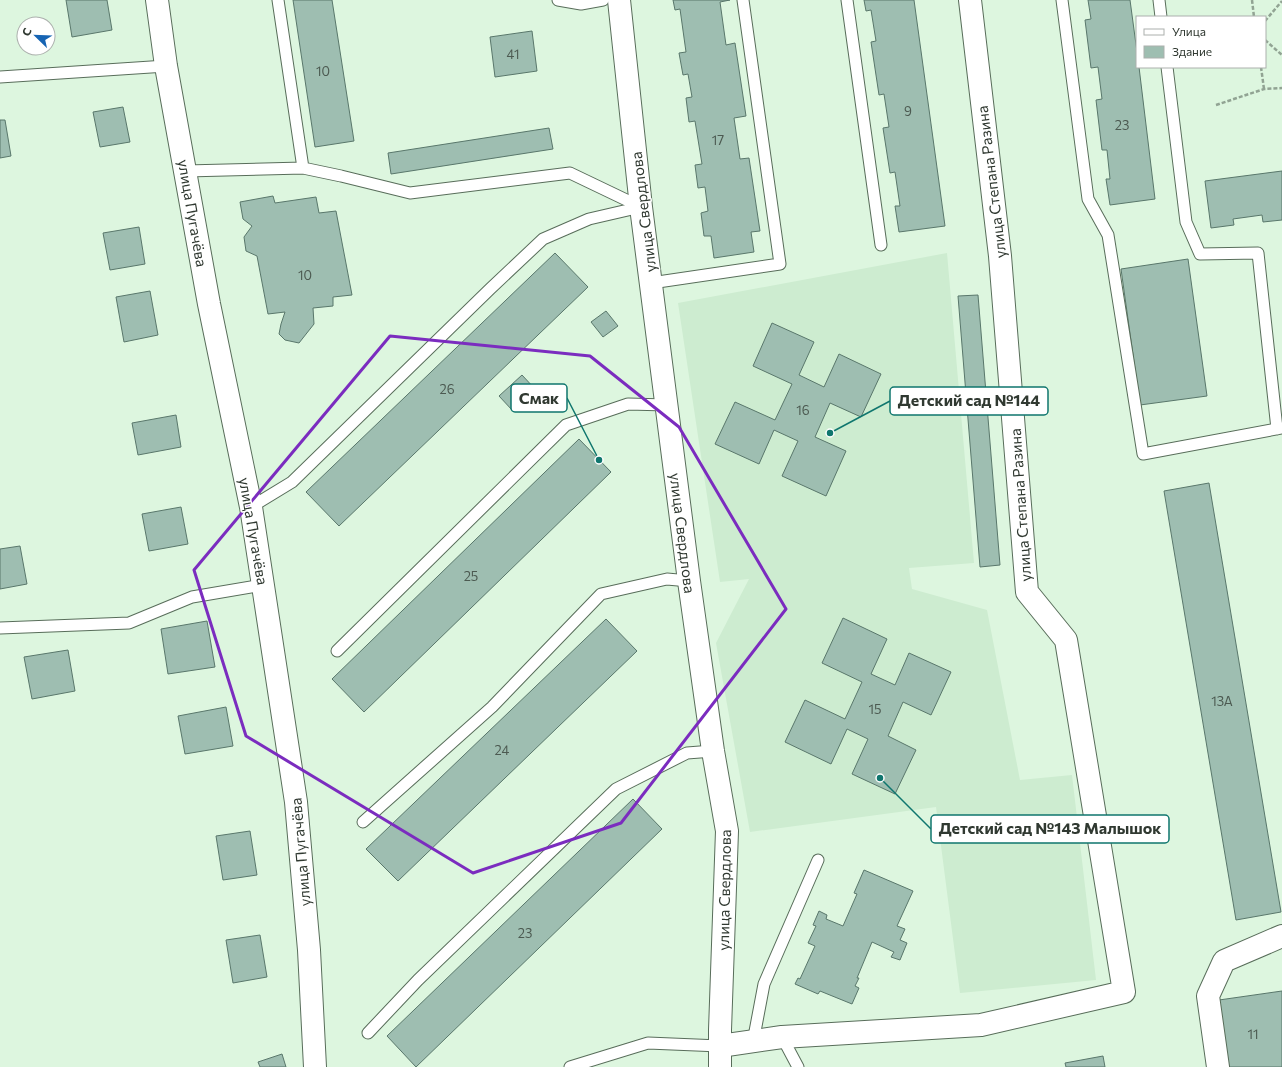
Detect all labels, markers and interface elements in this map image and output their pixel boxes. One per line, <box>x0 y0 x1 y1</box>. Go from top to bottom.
north arrow <box>16 16 56 56</box>
legend <box>1136 16 1266 68</box>
text: Улица <box>1172 24 1206 38</box>
text: С <box>19 25 34 38</box>
text: Здание <box>1172 44 1212 58</box>
house number: 41 <box>507 46 519 62</box>
house number: 10 <box>316 63 330 79</box>
house number: 9 <box>904 103 912 119</box>
street label: улица Степана Разина <box>973 105 1009 259</box>
house number: 23 <box>1115 117 1129 133</box>
house number: 17 <box>712 132 724 148</box>
street label: улица Свердлова <box>627 151 659 273</box>
street label: улица Пугачёва <box>175 158 211 268</box>
house number: 10 <box>298 267 312 283</box>
house number: 26 <box>439 381 455 397</box>
callout: Смак <box>511 384 567 412</box>
callout: Детский сад №144 <box>890 387 1048 415</box>
text: Смак <box>519 388 559 407</box>
text: Детский сад №144 <box>898 390 1040 409</box>
house number: 16 <box>796 402 810 418</box>
street label: улица Степана Разина <box>1006 428 1034 582</box>
street label: улица Свердлова <box>667 472 699 594</box>
street label: улица Пугачёва <box>236 476 272 586</box>
house number: 25 <box>464 568 478 584</box>
house number: 13А <box>1211 693 1233 709</box>
house number: 15 <box>868 701 882 717</box>
house number: 24 <box>495 742 510 758</box>
street label: улица Пугачёва <box>286 797 314 907</box>
callout: Детский сад №143 Малышок <box>931 815 1169 843</box>
text: Детский сад №143 Малышок <box>939 818 1161 837</box>
street label: улица Свердлова <box>714 829 734 951</box>
house number: 23 <box>518 925 532 941</box>
house number: 11 <box>1247 1026 1259 1042</box>

